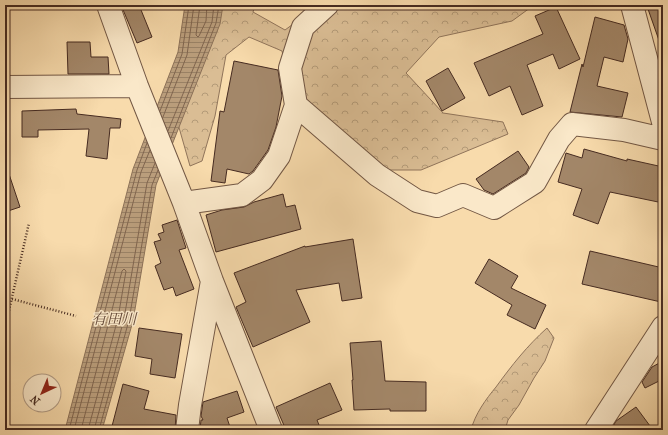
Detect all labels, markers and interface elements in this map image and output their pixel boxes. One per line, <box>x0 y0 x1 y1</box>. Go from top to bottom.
water label: 有田川 <box>91 310 138 328</box>
north arrow <box>22 373 62 413</box>
text: N <box>27 392 43 407</box>

